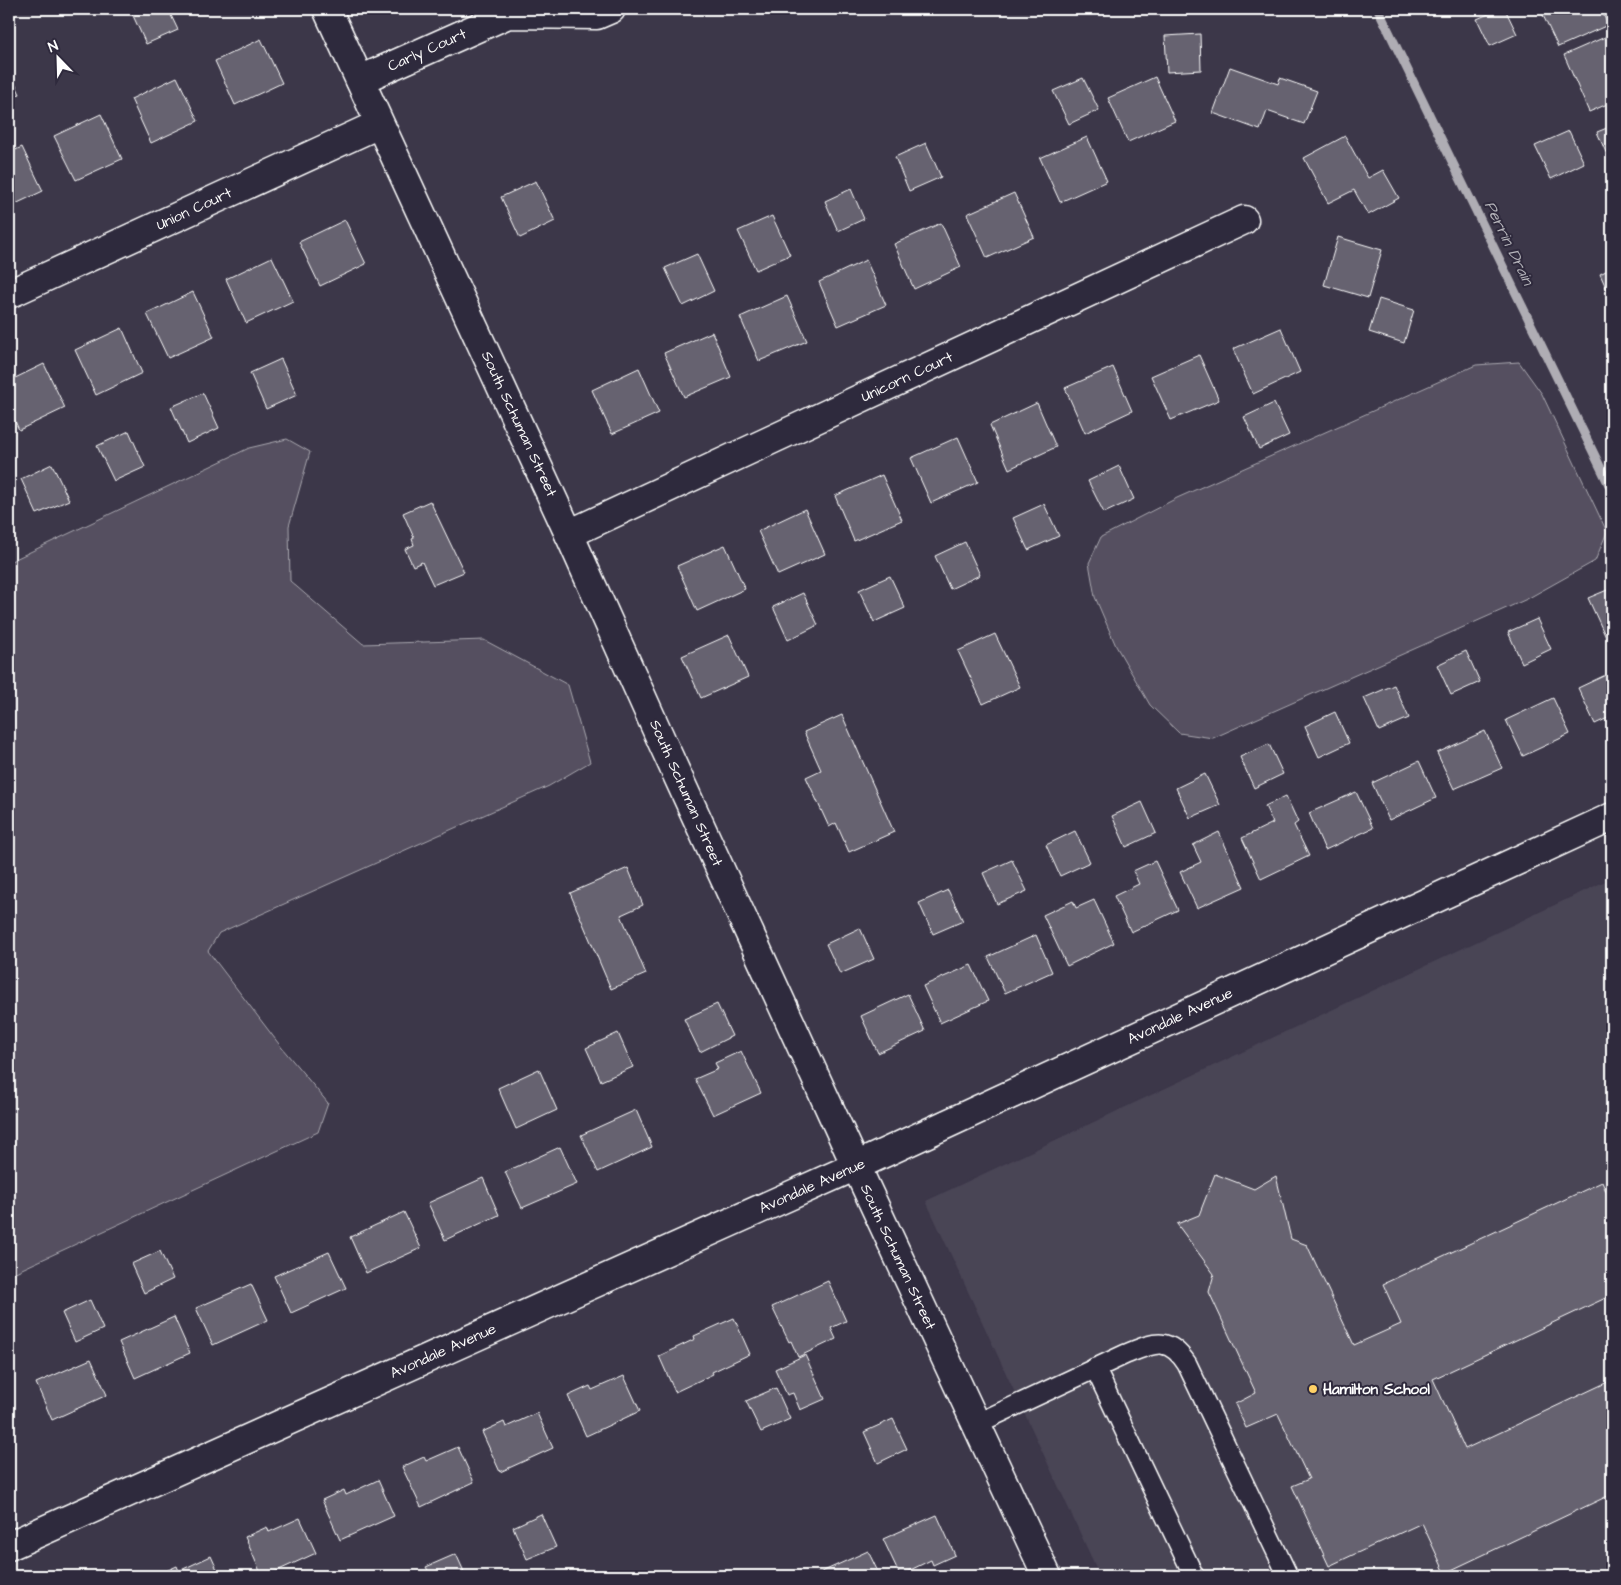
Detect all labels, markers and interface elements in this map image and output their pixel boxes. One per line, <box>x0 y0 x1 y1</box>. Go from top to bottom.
street label: Carly Court <box>384 23 470 78</box>
north arrow <box>32 32 82 82</box>
text: N <box>45 36 61 58</box>
street label: Union Court <box>153 182 235 236</box>
water label: Perrin Drain <box>1479 197 1540 291</box>
street label: Unicorn Court <box>858 347 956 407</box>
street label: South Schuman Street <box>476 348 562 500</box>
street label: South Schuman Street <box>644 716 728 870</box>
street label: Avondale Avenue <box>1124 982 1236 1050</box>
street label: Avondale Avenue <box>756 1153 868 1219</box>
street label: South Schuman Street <box>855 1181 941 1333</box>
street label: Avondale Avenue <box>387 1318 499 1384</box>
place label: Hamilton School <box>1323 1379 1430 1400</box>
marker: Hamilton School <box>1307 1383 1319 1395</box>

